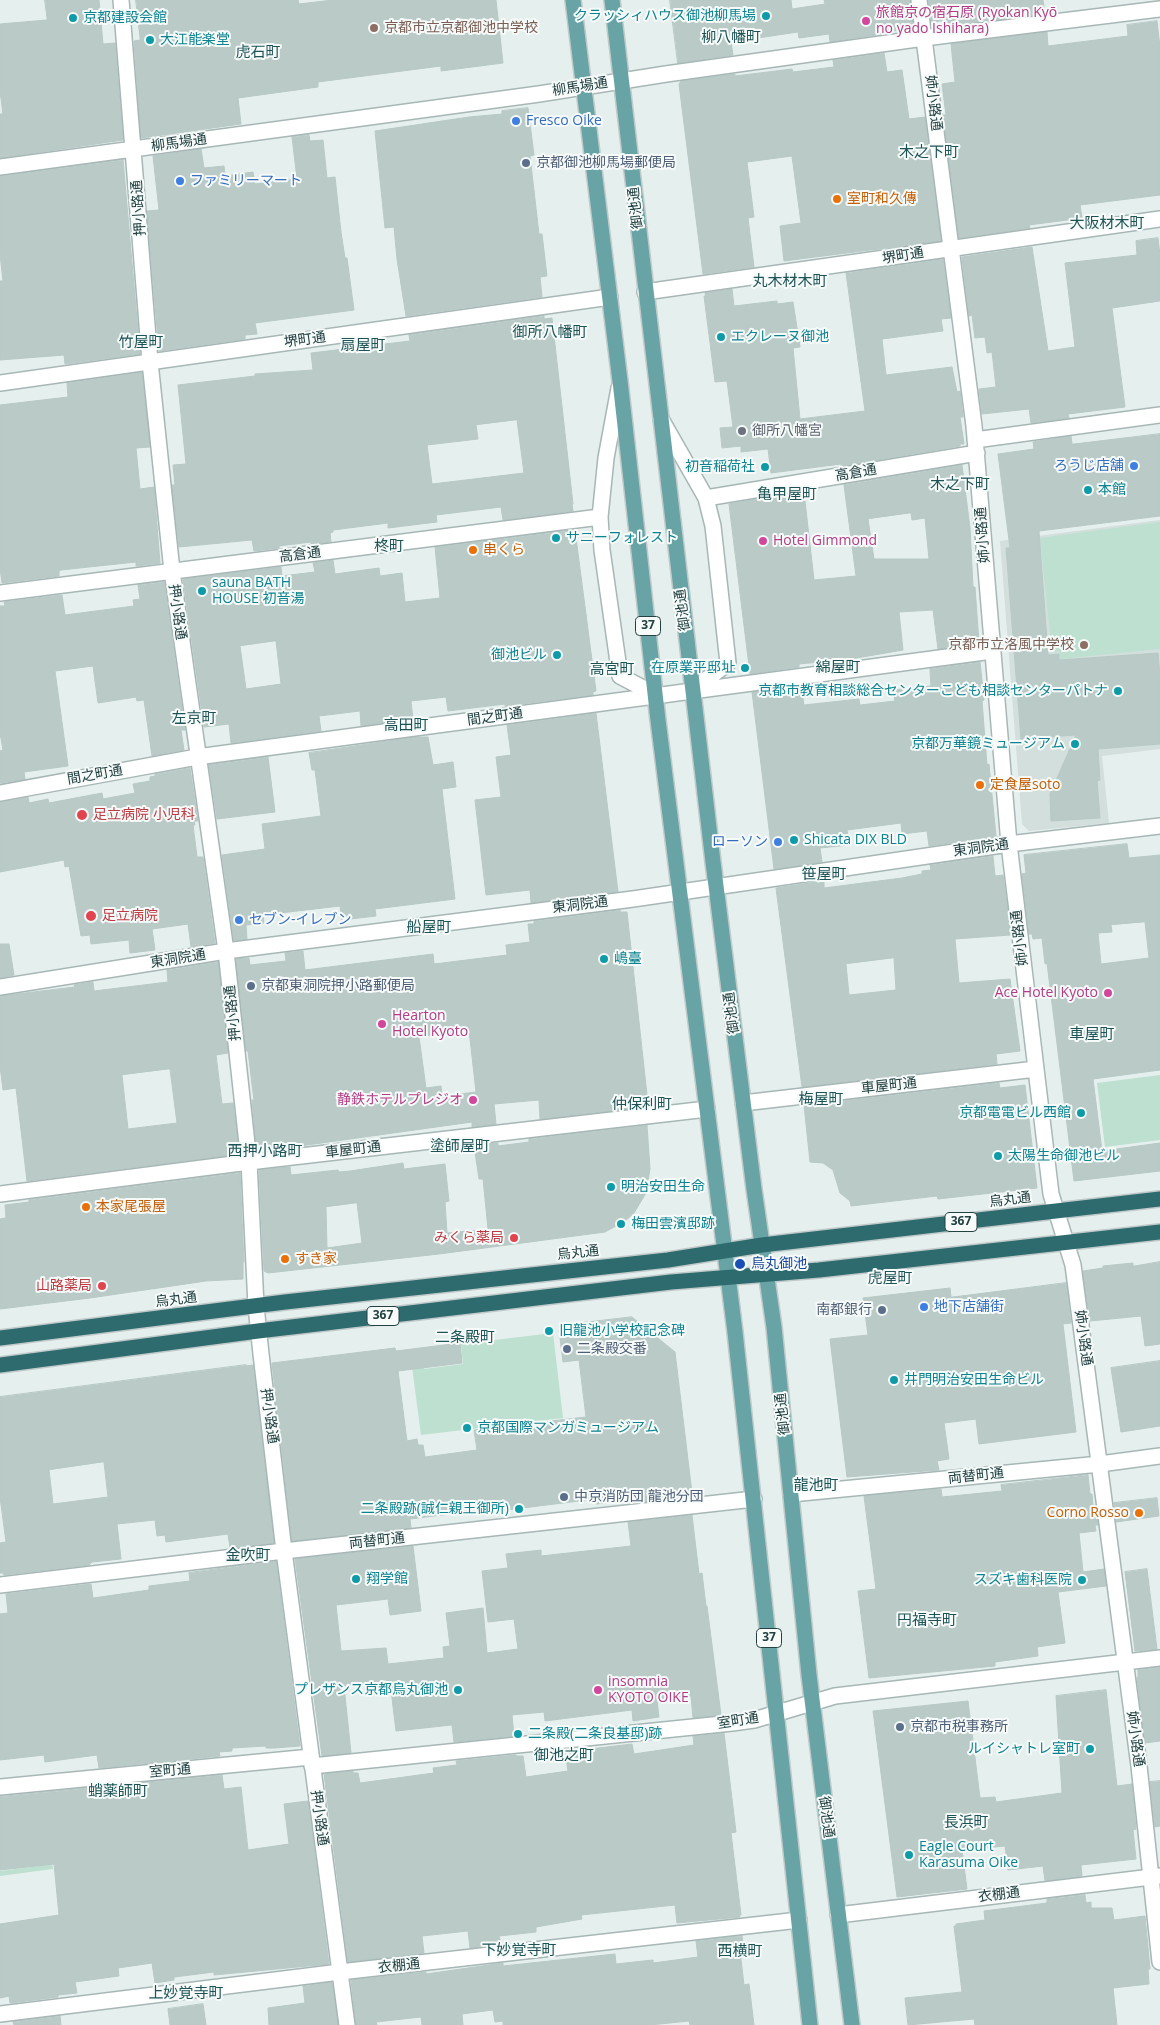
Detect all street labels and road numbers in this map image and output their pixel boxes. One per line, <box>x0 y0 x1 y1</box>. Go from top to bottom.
street label: 柳馬場通 <box>551 74 609 100</box>
street label: 姉小路通 <box>921 74 945 132</box>
street label: 柳馬場通 <box>150 131 208 155</box>
street label: 押小路通 <box>129 179 149 237</box>
street label: 御池通 <box>625 186 647 230</box>
street label: 堺町通 <box>881 244 925 268</box>
street label: 堺町通 <box>283 329 327 351</box>
street label: 高倉通 <box>834 461 878 485</box>
street label: 姉小路通 <box>973 506 993 564</box>
street label: 高倉通 <box>278 544 322 566</box>
street label: 押小路通 <box>165 583 189 641</box>
street label: 御池通 <box>672 588 694 632</box>
road number: 37 <box>636 616 660 636</box>
street label: 間之町通 <box>466 705 524 729</box>
street label: 間之町通 <box>66 762 124 788</box>
street label: 東洞院通 <box>952 836 1010 860</box>
street label: 東洞院通 <box>551 893 609 917</box>
street label: 姉小路通 <box>1008 909 1032 967</box>
street label: 東洞院通 <box>149 946 207 972</box>
street label: 押小路通 <box>222 984 244 1042</box>
street label: 御池通 <box>721 991 743 1035</box>
street label: 車屋町通 <box>860 1075 918 1097</box>
street label: 車屋町通 <box>324 1138 382 1162</box>
street label: 烏丸通 <box>988 1189 1032 1211</box>
road number: 367 <box>945 1212 977 1232</box>
street label: 烏丸通 <box>556 1242 600 1264</box>
street label: 烏丸通 <box>154 1289 198 1311</box>
road number: 367 <box>367 1306 399 1325</box>
street label: 姉小路通 <box>1071 1309 1095 1367</box>
street label: 押小路通 <box>257 1387 281 1445</box>
street label: 御池通 <box>772 1392 794 1436</box>
street label: 両替町通 <box>947 1465 1005 1487</box>
street label: 両替町通 <box>348 1530 406 1552</box>
road number: 37 <box>756 1629 782 1648</box>
street label: 室町通 <box>716 1709 760 1733</box>
street label: 姉小路通 <box>1123 1710 1147 1768</box>
street label: 室町通 <box>148 1761 192 1781</box>
street label: 押小路通 <box>307 1789 331 1847</box>
street label: 御池通 <box>815 1795 837 1839</box>
street label: 衣棚通 <box>977 1884 1021 1906</box>
street label: 衣棚通 <box>377 1955 421 1977</box>

